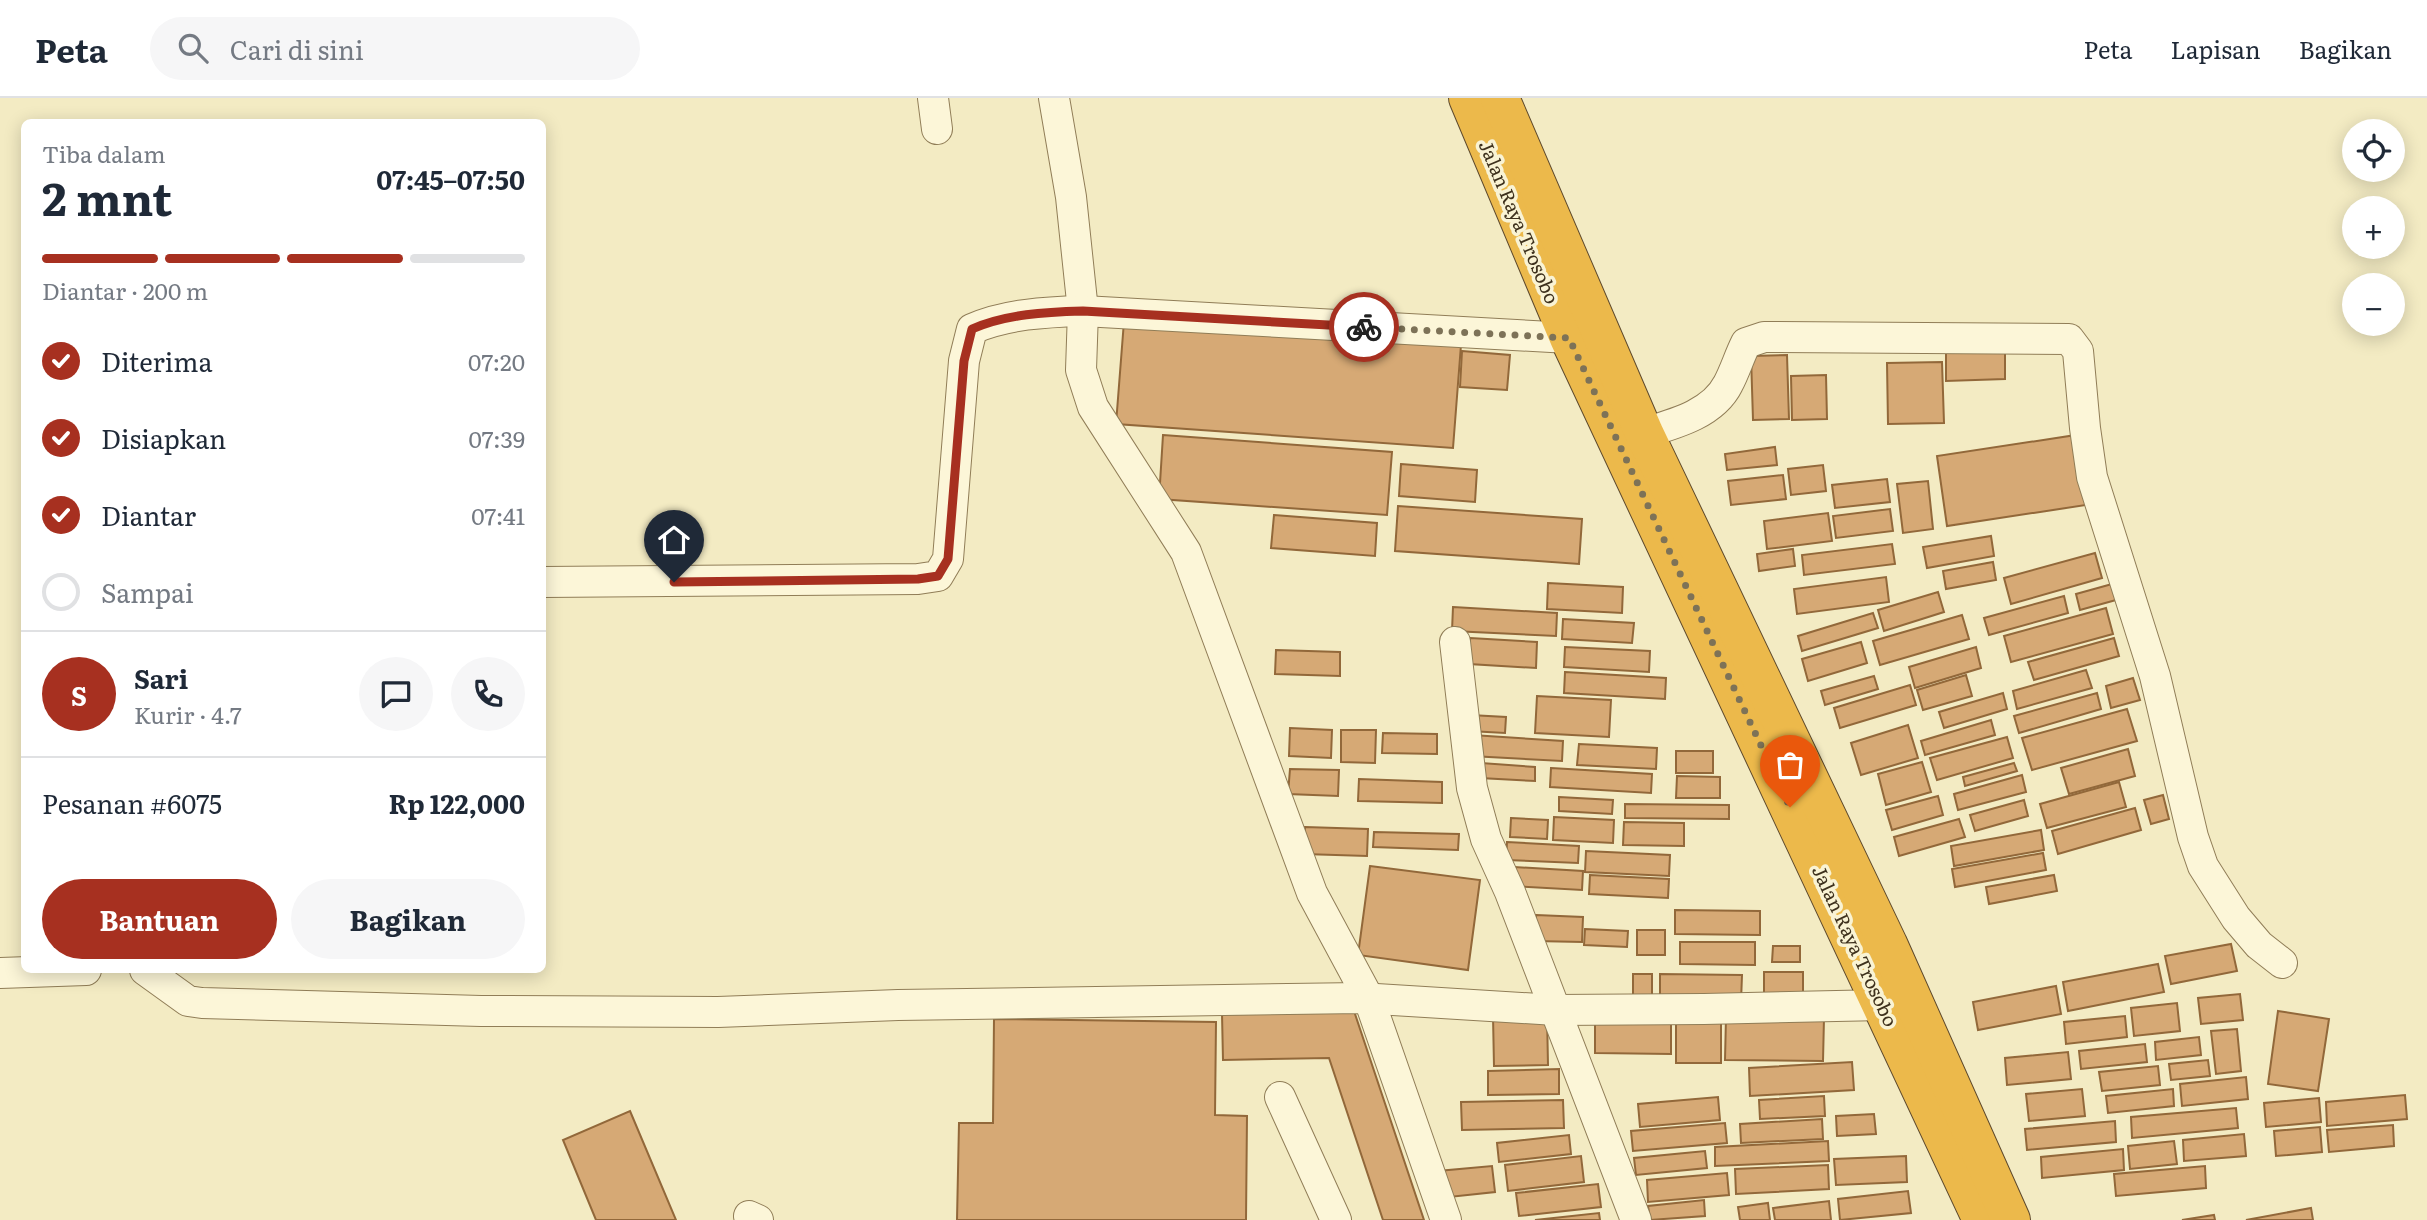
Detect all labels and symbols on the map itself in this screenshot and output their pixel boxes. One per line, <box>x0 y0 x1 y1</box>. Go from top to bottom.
street label: Jalan Raya Trosobo <box>1473 135 1567 308</box>
courier <box>1329 292 1399 362</box>
pin <box>644 510 704 582</box>
pin <box>1760 735 1820 807</box>
street label: Jalan Raya Trosobo <box>1806 860 1906 1031</box>

